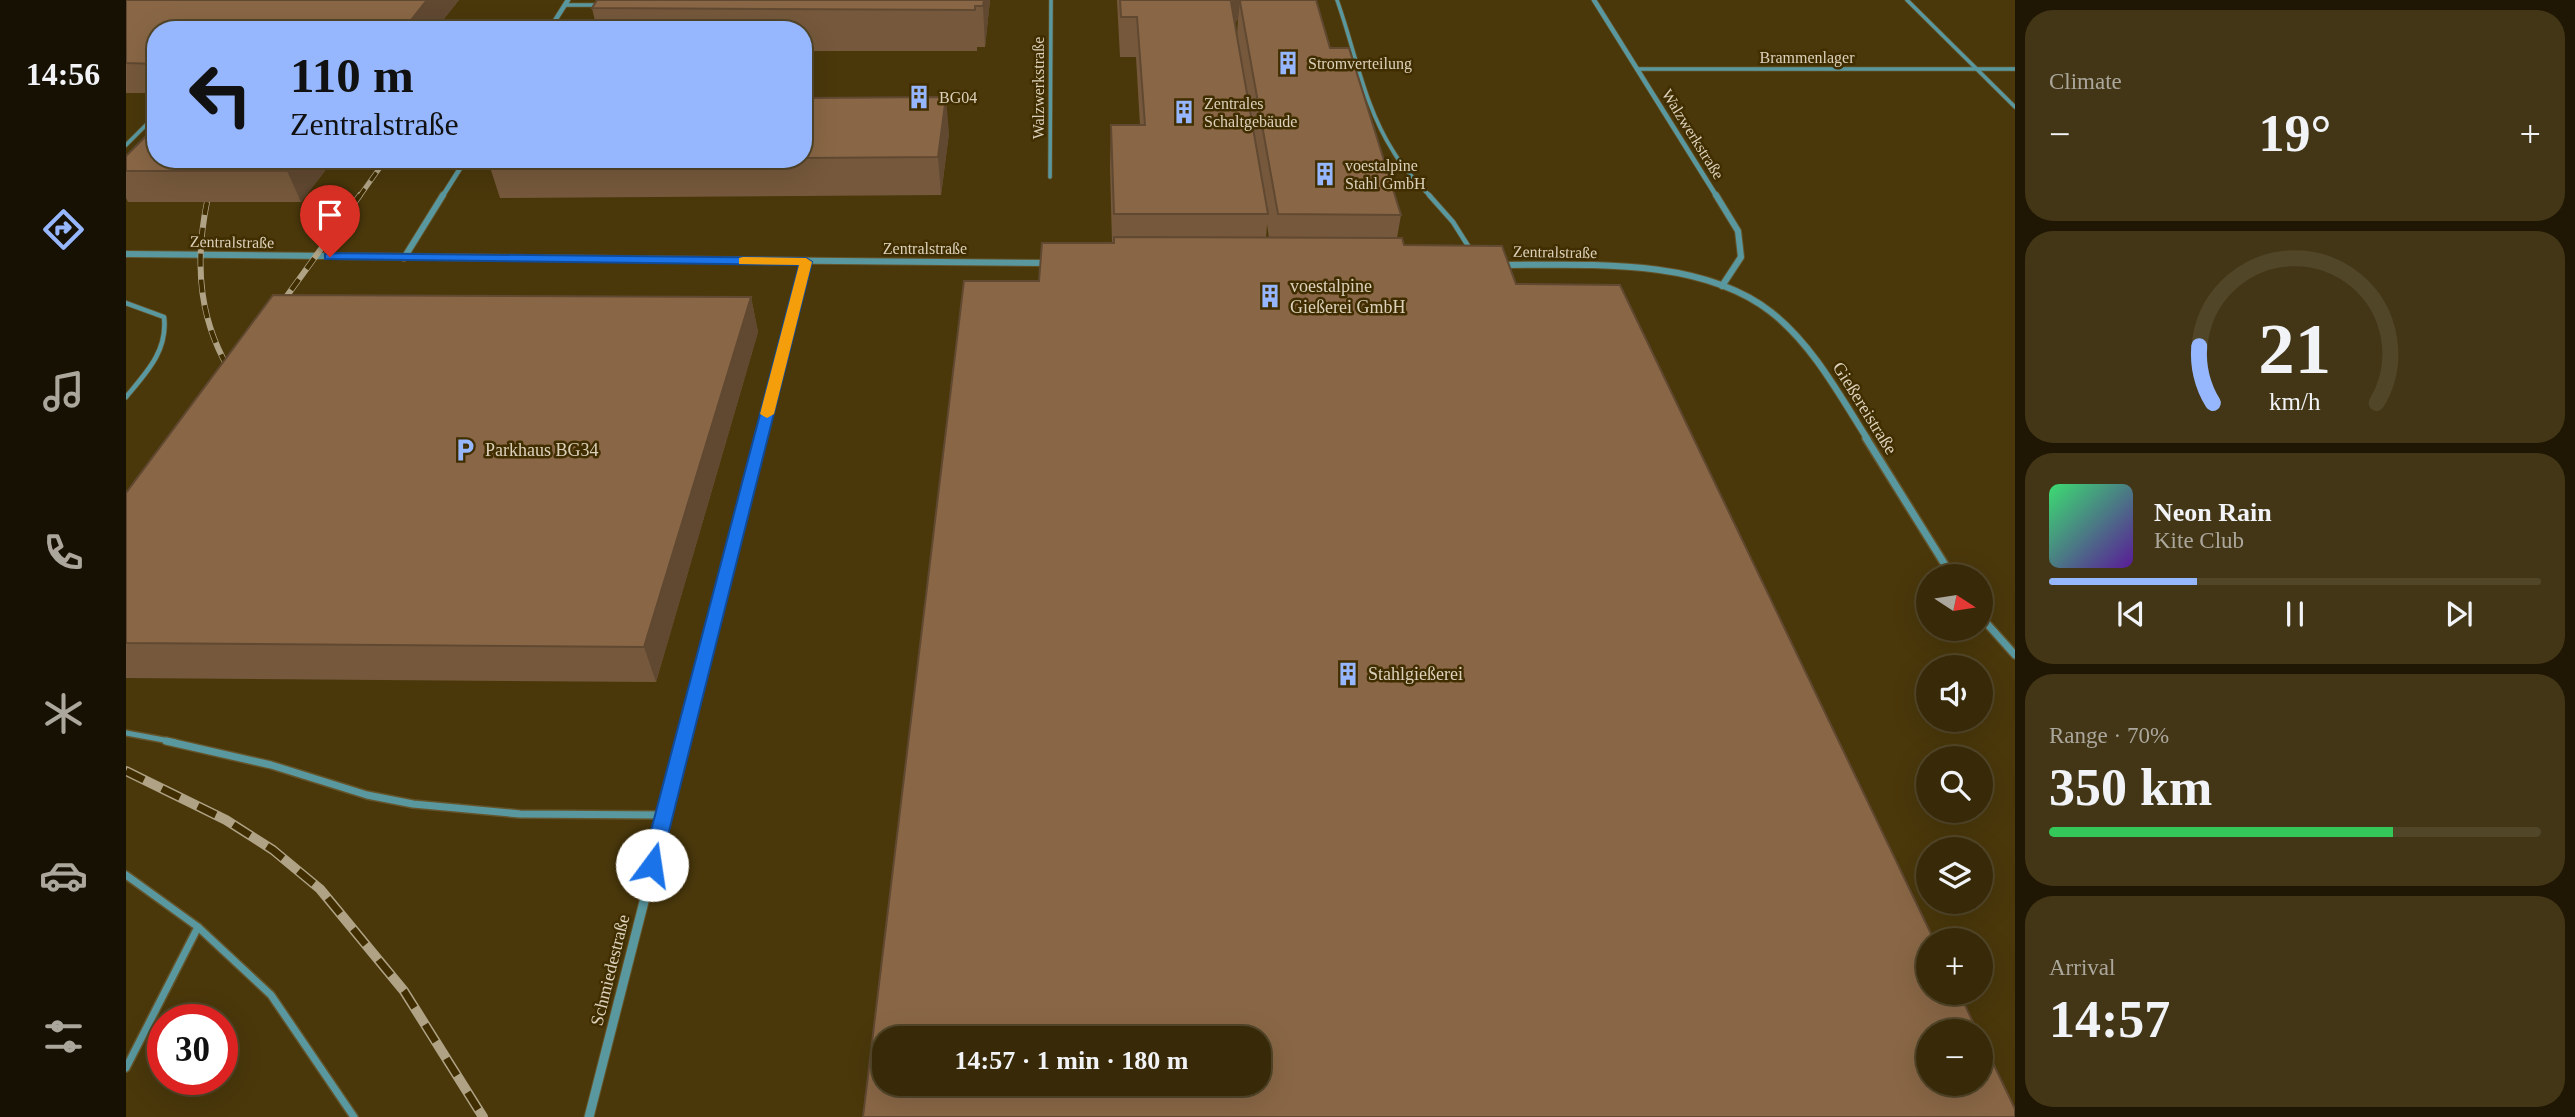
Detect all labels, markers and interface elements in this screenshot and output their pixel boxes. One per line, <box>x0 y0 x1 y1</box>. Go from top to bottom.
street label: Walzwerkstraße <box>1030 37 1047 139</box>
text: 110 m <box>290 48 414 103</box>
icon: left <box>175 49 266 140</box>
building icon: Stromverteilung <box>1274 49 1302 77</box>
street label: Brammenlager <box>1759 49 1855 67</box>
place label: Stromverteilung <box>1308 55 1412 73</box>
text: 14:56 <box>26 56 100 92</box>
text: Climate <box>2049 69 2122 94</box>
building icon: BG04 <box>905 83 933 111</box>
street label: Walzwerkstraße <box>1659 86 1727 182</box>
place label: BG04 <box>939 89 977 106</box>
place label: Zentrales Schaltgebäude <box>1204 95 1297 131</box>
building icon: Zentrales Schaltgebäude <box>1170 98 1198 126</box>
text: 19° <box>2259 105 2331 162</box>
text: Zentralstraße <box>290 106 459 142</box>
text: − <box>2049 113 2070 155</box>
text: + <box>2520 113 2541 155</box>
place label: voestalpine Stahl GmbH <box>1345 157 1426 192</box>
building icon: voestalpine Stahl GmbH <box>1311 160 1339 188</box>
pin <box>300 185 360 257</box>
icon: arrive <box>311 196 349 234</box>
icon: directions <box>39 205 88 254</box>
street label: Zentralstraße <box>190 233 274 251</box>
street label: Zentralstraße <box>883 240 967 257</box>
street label: Zentralstraße <box>1513 243 1597 261</box>
place label: voestalpine Gießerei GmbH <box>1290 276 1405 317</box>
building icon: voestalpine Gießerei GmbH <box>1256 282 1284 310</box>
text: 21 <box>2259 309 2331 390</box>
street label: Gießereistraße <box>1829 358 1901 458</box>
icon: music <box>39 367 88 416</box>
text: km/h <box>2269 388 2321 415</box>
parking icon: Parkhaus BG34 <box>451 436 479 464</box>
place label: Parkhaus BG34 <box>485 440 599 460</box>
text: Neon Rain <box>2154 498 2272 527</box>
icon: phone <box>39 528 88 577</box>
text: Kite Club <box>2154 528 2244 553</box>
north arrow <box>1916 564 1993 640</box>
map controls <box>1916 564 1993 1096</box>
icon: previous <box>2112 595 2150 633</box>
icon: pause <box>2276 595 2314 633</box>
icon: next <box>2440 595 2478 633</box>
button: sound <box>1916 655 1993 732</box>
building icon: Stahlgießerei <box>1334 660 1362 688</box>
place label: Stahlgießerei <box>1368 664 1463 684</box>
icon: climate <box>39 689 88 738</box>
text: Range · 70% <box>2049 723 2169 748</box>
button: search <box>1916 746 1993 823</box>
text: 350 km <box>2049 759 2212 816</box>
position arrow <box>615 828 689 902</box>
button: layers <box>1916 837 1993 914</box>
icon: car <box>39 851 88 900</box>
street label: Schmiedestraße <box>587 912 633 1028</box>
button: + <box>1916 928 1993 1005</box>
text: Arrival <box>2049 955 2115 980</box>
text: 14:57 <box>2049 991 2170 1048</box>
speed limit sign: 30 <box>147 1004 238 1095</box>
icon: filters <box>39 1012 88 1061</box>
button: − <box>1916 1019 1993 1096</box>
text: 14:57 · 1 min · 180 m <box>955 1046 1189 1075</box>

